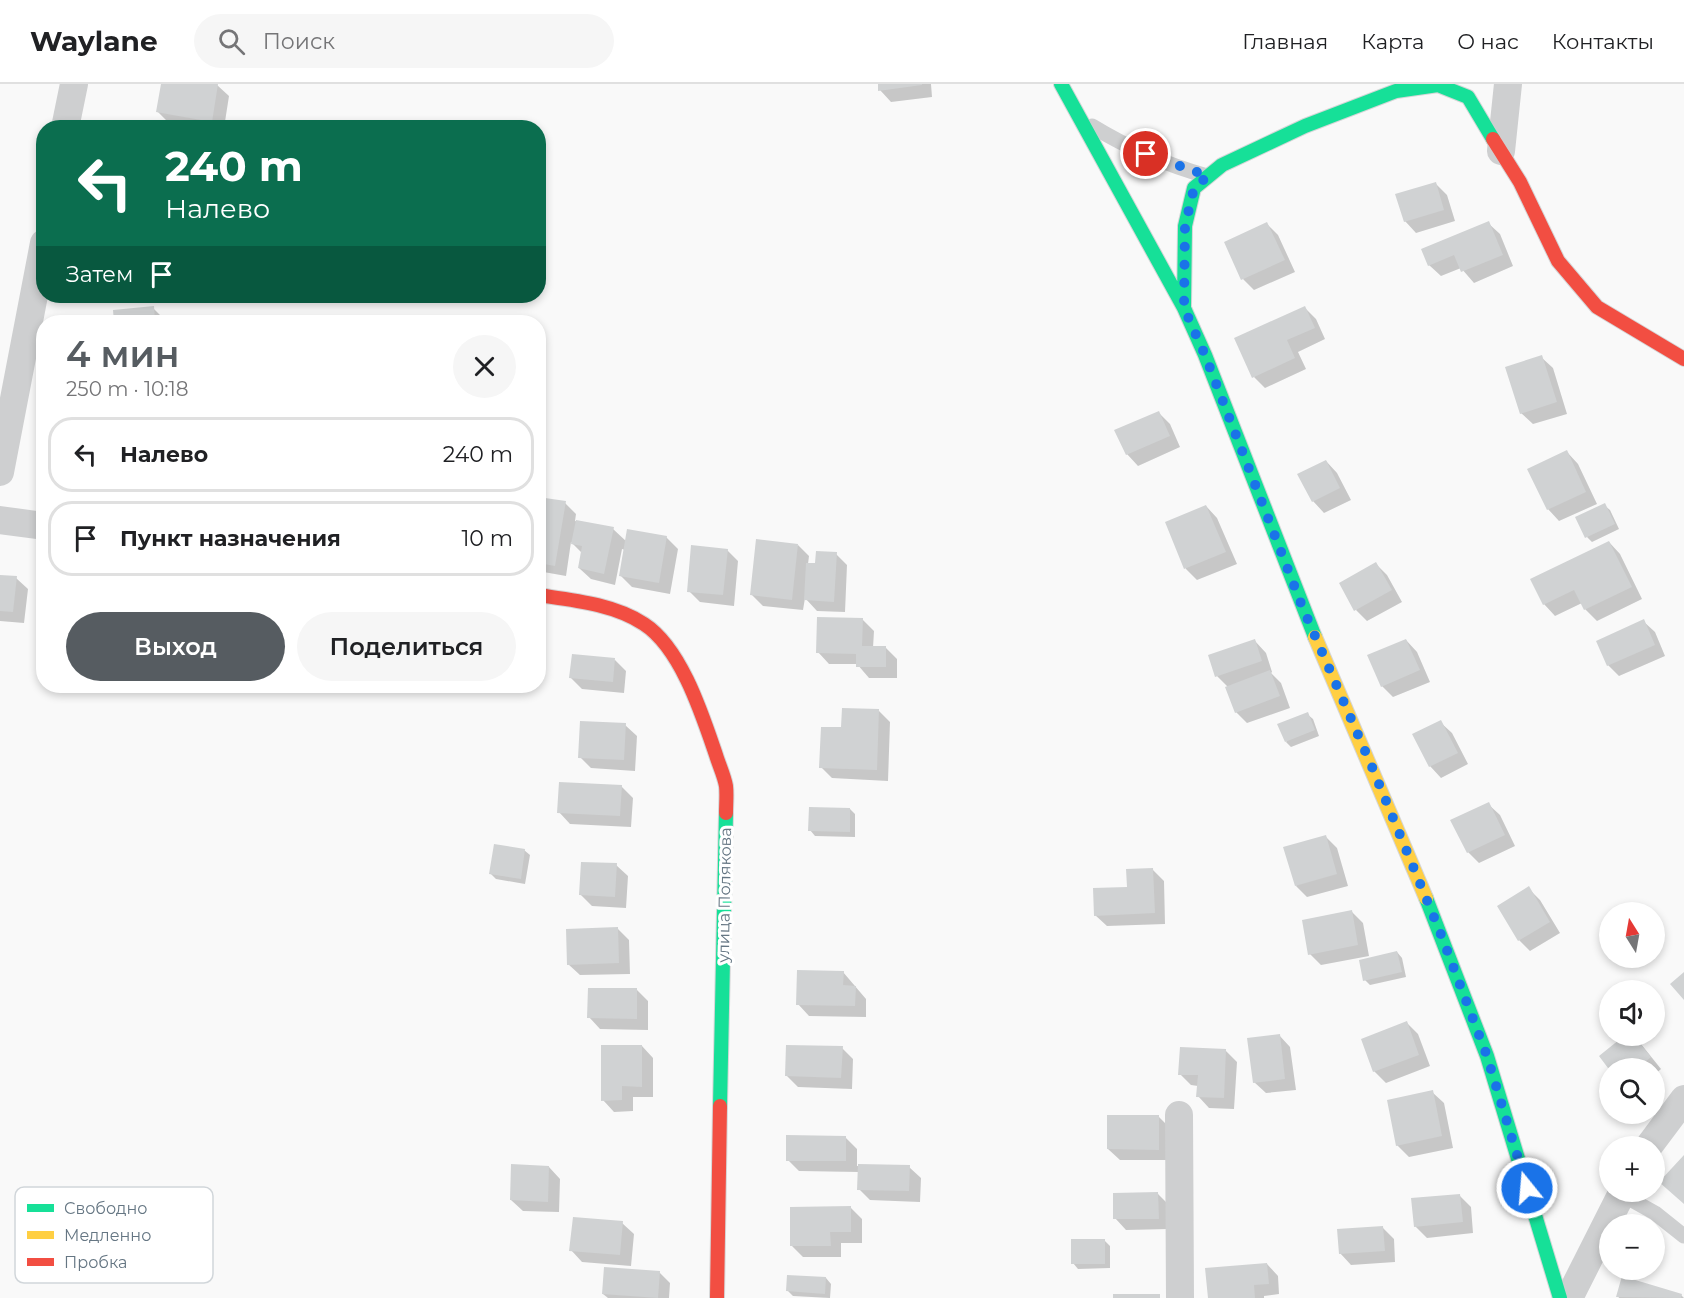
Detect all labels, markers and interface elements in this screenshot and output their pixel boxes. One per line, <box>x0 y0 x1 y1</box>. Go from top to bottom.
search box <box>194 14 614 68</box>
text: Waylane <box>30 24 158 58</box>
icon: search <box>215 25 248 58</box>
text: Поиск <box>263 28 335 55</box>
text: Главная <box>1242 29 1328 54</box>
text: Карта <box>1361 29 1424 54</box>
text: О нас <box>1457 29 1519 54</box>
text: Контакты <box>1552 29 1654 54</box>
pin <box>1120 128 1171 179</box>
icon: arrive <box>1129 137 1162 170</box>
text: 240 m <box>165 140 303 192</box>
icon: left <box>66 144 144 222</box>
text: Налево <box>165 192 270 225</box>
icon: arrive <box>145 258 178 291</box>
text: Затем <box>66 261 133 288</box>
text: 4 мин <box>66 332 179 376</box>
button: close <box>453 335 516 398</box>
text: 250 m · 10:18 <box>66 377 189 401</box>
icon: left <box>69 438 102 471</box>
text: Налево <box>120 441 208 468</box>
text: 240 m <box>443 441 513 468</box>
icon: arrive <box>69 522 102 555</box>
text: Пункт назначения <box>120 525 341 552</box>
text: 10 m <box>461 525 513 552</box>
button: Выход <box>66 612 285 681</box>
button: Поделиться <box>297 612 516 681</box>
street label: улица Полякова <box>714 827 735 964</box>
north arrow <box>1599 902 1665 968</box>
map controls <box>1599 902 1665 1280</box>
button: sound <box>1599 980 1665 1046</box>
button: search <box>1599 1058 1665 1124</box>
button: + <box>1599 1136 1665 1202</box>
position arrow <box>1495 1156 1559 1220</box>
legend <box>15 1187 213 1283</box>
text: Свободно <box>64 1199 147 1218</box>
button: − <box>1599 1214 1665 1280</box>
text: Медленно <box>64 1226 151 1245</box>
text: Пробка <box>64 1253 127 1272</box>

